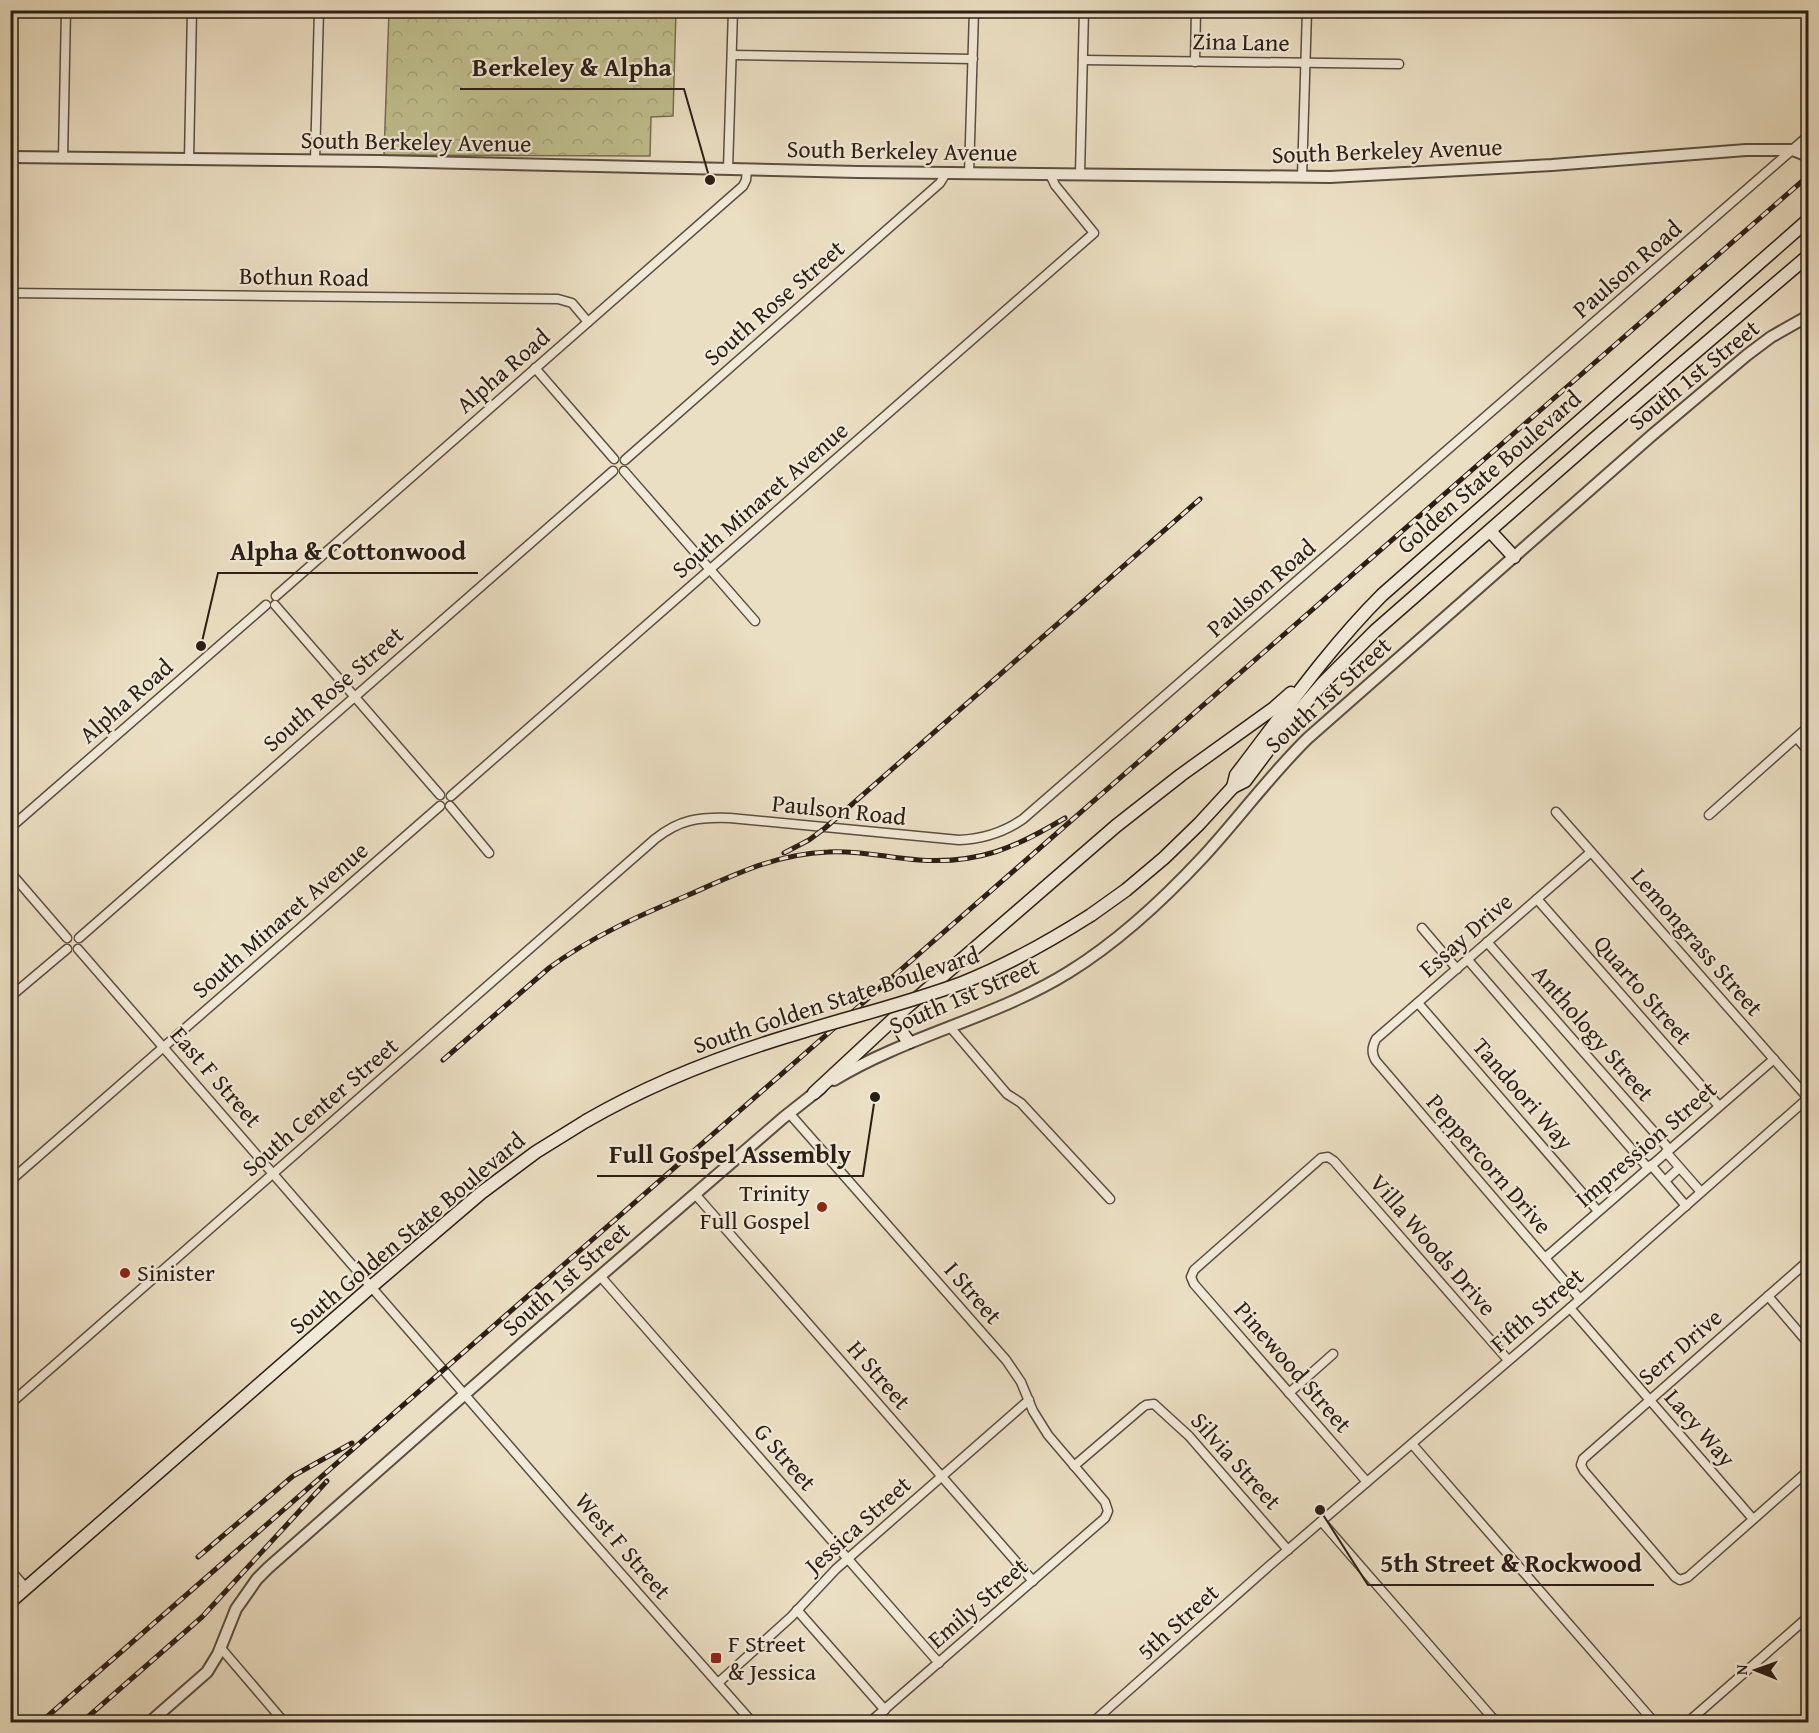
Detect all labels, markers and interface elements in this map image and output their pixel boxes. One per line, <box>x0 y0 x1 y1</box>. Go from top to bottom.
street label: Zina Lane <box>1192 23 1290 60</box>
callout: Berkeley & Alpha <box>460 45 684 89</box>
text: Berkeley & Alpha <box>472 47 673 86</box>
street label: South Berkeley Avenue <box>300 122 532 161</box>
street label: South Berkeley Avenue <box>1271 129 1503 172</box>
street label: South Berkeley Avenue <box>786 131 1018 170</box>
street label: Paulson Road <box>1564 211 1689 326</box>
street label: South Rose Street <box>695 231 852 374</box>
street label: Bothun Road <box>239 258 369 295</box>
street label: South 1st Street <box>1621 310 1767 438</box>
street label: Alpha Road <box>448 320 558 421</box>
street label: Golden State Boulevard <box>1389 381 1589 562</box>
street label: South Minaret Avenue <box>664 413 856 586</box>
callout: Alpha & Cottonwood <box>218 529 478 573</box>
street label: Paulson Road <box>1198 530 1323 645</box>
text: Alpha & Cottonwood <box>230 531 466 570</box>
street label: South Rose Street <box>254 617 411 760</box>
street label: South 1st Street <box>1257 628 1399 761</box>
street label: Alpha Road <box>71 650 181 751</box>
street label: Paulson Road <box>770 785 908 834</box>
street label: South Minaret Avenue <box>184 833 376 1006</box>
street label: Lemongrass Street <box>1623 860 1772 1024</box>
street label: Essay Drive <box>1411 884 1520 985</box>
street label: Quarto Street <box>1586 927 1701 1053</box>
street label: South Golden State Boulevard <box>688 937 984 1062</box>
street label: South 1st Street <box>883 948 1045 1043</box>
street label: Anthology Street <box>1524 957 1663 1109</box>
street label: East F Street <box>162 1018 271 1136</box>
street label: South Center Street <box>234 1028 406 1185</box>
street label: Tandoori Way <box>1464 1030 1582 1158</box>
street label: Impression Street <box>1567 1072 1725 1215</box>
street label: Peppercorn Drive <box>1418 1086 1560 1242</box>
street label: South Golden State Boulevard <box>281 1123 533 1342</box>
callout: Full Gospel Assembly <box>597 1132 863 1176</box>
text: Full Gospel Assembly <box>609 1134 852 1173</box>
street label: Villa Woods Drive <box>1362 1166 1505 1323</box>
place label: Trinity Full Gospel <box>700 1175 810 1238</box>
marker: Trinity Full Gospel <box>815 1200 829 1214</box>
street label: South 1st Street <box>494 1213 638 1344</box>
street label: I Street <box>936 1253 1011 1332</box>
place label: Sinister <box>137 1255 215 1290</box>
street label: Fifth Street <box>1482 1259 1592 1360</box>
marker: Sinister <box>118 1266 132 1280</box>
street label: Pinewood Street <box>1226 1293 1361 1441</box>
street label: Serr Drive <box>1630 1300 1730 1393</box>
street label: H Street <box>839 1332 920 1417</box>
street label: Lacy Way <box>1656 1381 1744 1475</box>
street label: Silvia Street <box>1183 1404 1290 1518</box>
street label: G Street <box>746 1415 825 1499</box>
street label: Jessica Street <box>794 1467 919 1584</box>
street label: West F Street <box>567 1484 680 1607</box>
callout: 5th Street & Rockwood <box>1368 1541 1654 1585</box>
text: 5th Street & Rockwood <box>1380 1543 1642 1582</box>
street label: Emily Street <box>920 1549 1036 1656</box>
street label: 5th Street <box>1129 1575 1227 1668</box>
place label: F Street & Jessica <box>728 1626 817 1689</box>
north arrow <box>1726 1640 1786 1700</box>
marker: F Street & Jessica <box>709 1651 723 1665</box>
text: N <box>1729 1664 1753 1675</box>

